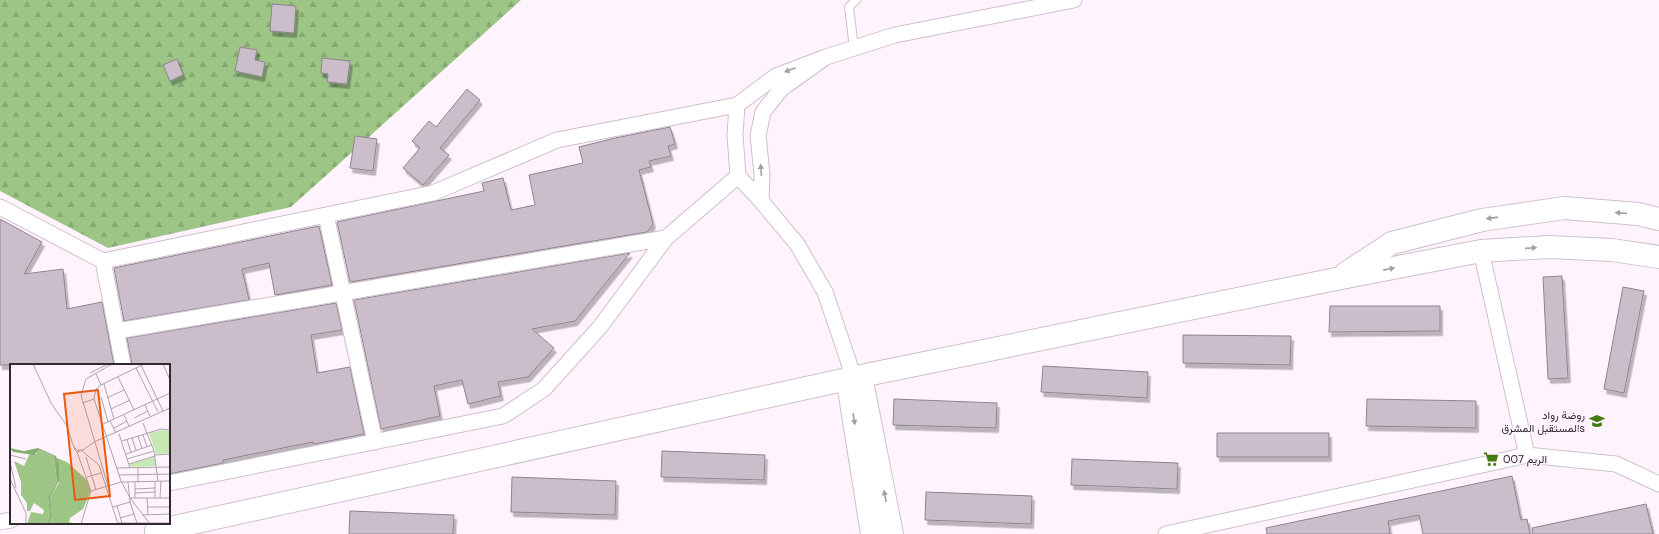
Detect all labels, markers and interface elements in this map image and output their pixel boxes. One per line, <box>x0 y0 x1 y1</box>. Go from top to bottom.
one-way arrow <box>783 68 795 74</box>
one-way arrow <box>758 164 764 176</box>
one-way arrow <box>1615 209 1627 216</box>
one-way arrow <box>1485 215 1498 221</box>
one-way arrow <box>1525 244 1537 251</box>
one-way arrow <box>1382 265 1395 271</box>
inset map <box>10 364 170 524</box>
place label: روضة رواد المستقبل المشرقs <box>1502 408 1585 435</box>
one-way arrow <box>851 412 857 425</box>
school or university icon: روضة رواد المستقبل المشرقs <box>1588 412 1606 430</box>
supermarket icon: الريم 007 <box>1482 450 1500 468</box>
place label: الريم 007 <box>1503 452 1547 467</box>
one-way arrow <box>881 490 887 502</box>

